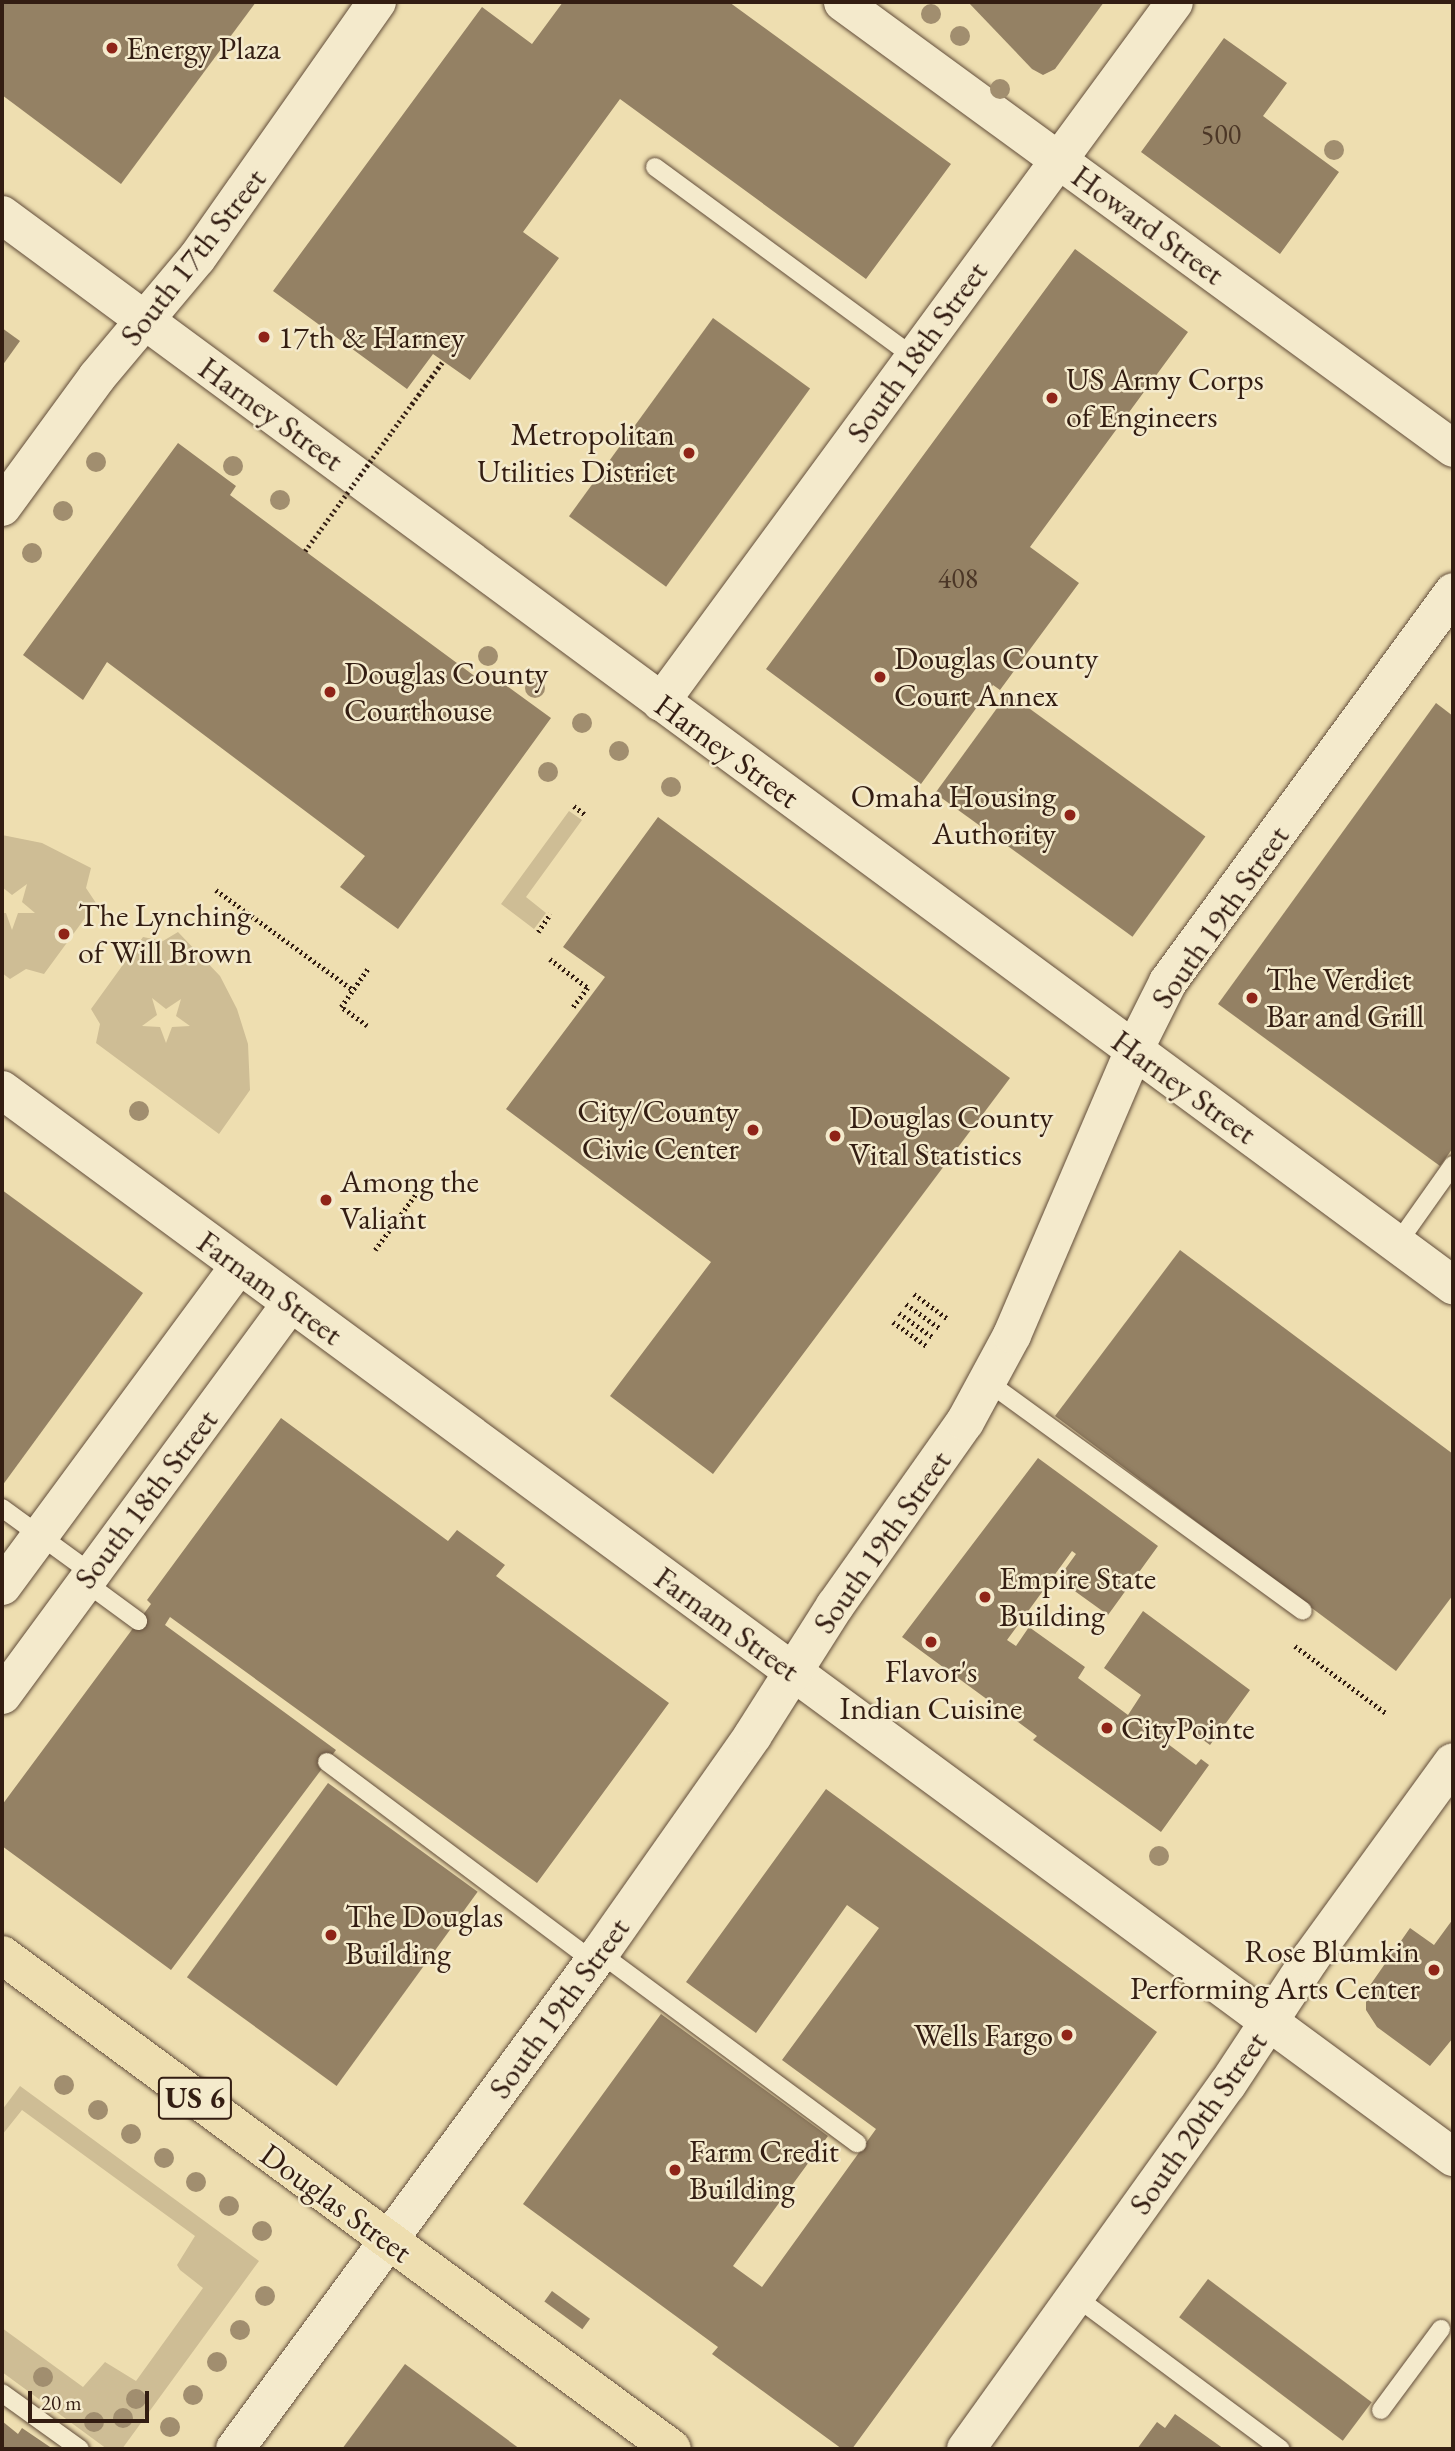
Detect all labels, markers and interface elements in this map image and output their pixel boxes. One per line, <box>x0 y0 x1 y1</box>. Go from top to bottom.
place label: Energy Plaza <box>126 29 281 67</box>
marker: Energy Plaza <box>104 40 120 56</box>
house number: 500 <box>1201 117 1241 151</box>
street label: Howard Street <box>1064 157 1232 293</box>
street label: South 17th Street <box>112 161 274 353</box>
street label: South 18th Street <box>838 254 996 450</box>
place label: 17th & Harney <box>278 318 465 356</box>
marker: 17th & Harney <box>256 329 272 345</box>
street label: Harney Street <box>191 349 351 479</box>
place label: US Army Corps of Engineers <box>1066 361 1264 436</box>
marker: US Army Corps of Engineers <box>1044 390 1060 406</box>
place label: Metropolitan Utilities District <box>477 416 675 491</box>
marker: Metropolitan Utilities District <box>681 445 697 461</box>
house number: 408 <box>938 561 978 595</box>
place label: Douglas County Court Annex <box>894 640 1098 715</box>
place label: Douglas County Courthouse <box>344 655 548 730</box>
marker: Douglas County Court Annex <box>872 669 888 685</box>
marker: Douglas County Courthouse <box>322 684 338 700</box>
street label: Harney Street <box>647 686 807 816</box>
place label: Omaha Housing Authority <box>851 778 1056 853</box>
marker: Omaha Housing Authority <box>1062 807 1078 823</box>
street label: South 19th Street <box>1143 818 1297 1016</box>
place label: The Lynching of Will Brown <box>78 897 252 972</box>
marker: The Lynching of Will Brown <box>56 926 72 942</box>
place label: The Verdict Bar and Grill <box>1266 961 1424 1036</box>
marker: The Verdict Bar and Grill <box>1244 990 1260 1006</box>
street label: Harney Street <box>1104 1022 1264 1152</box>
place label: City/County Civic Center <box>577 1093 739 1168</box>
place label: Douglas County Vital Statistics <box>849 1099 1053 1174</box>
marker: City/County Civic Center <box>745 1122 761 1138</box>
marker: Douglas County Vital Statistics <box>827 1128 843 1144</box>
place label: Among the Valiant <box>340 1163 479 1238</box>
marker: Among the Valiant <box>318 1192 334 1208</box>
street label: Farnam Street <box>190 1222 350 1354</box>
street label: South 18th Street <box>66 1402 226 1596</box>
street label: South 19th Street <box>805 1443 959 1641</box>
street label: Farnam Street <box>647 1558 807 1690</box>
place label: Empire State Building <box>999 1560 1156 1635</box>
marker: Empire State Building <box>977 1589 993 1605</box>
marker: Flavor's Indian Cuisine <box>923 1634 939 1650</box>
place label: Flavor's Indian Cuisine <box>840 1653 1022 1728</box>
place label: CityPointe <box>1121 1709 1255 1747</box>
marker: CityPointe <box>1099 1720 1115 1736</box>
place label: The Douglas Building <box>345 1898 503 1973</box>
street label: South 19th Street <box>480 1910 638 2106</box>
marker: The Douglas Building <box>323 1927 339 1943</box>
place label: Rose Blumkin Performing Arts Center <box>1130 1933 1420 2008</box>
marker: Rose Blumkin Performing Arts Center <box>1426 1962 1442 1978</box>
place label: Wells Fargo <box>914 2016 1053 2054</box>
street label: South 20th Street <box>1121 2024 1275 2222</box>
marker: Wells Fargo <box>1059 2027 1075 2043</box>
road number: US 6 <box>156 2072 234 2124</box>
place label: Farm Credit Building <box>689 2133 839 2208</box>
street label: Douglas Street <box>253 2135 419 2271</box>
marker: Farm Credit Building <box>667 2162 683 2178</box>
scale bar <box>32 2378 152 2422</box>
text: 20 m <box>41 2389 82 2416</box>

